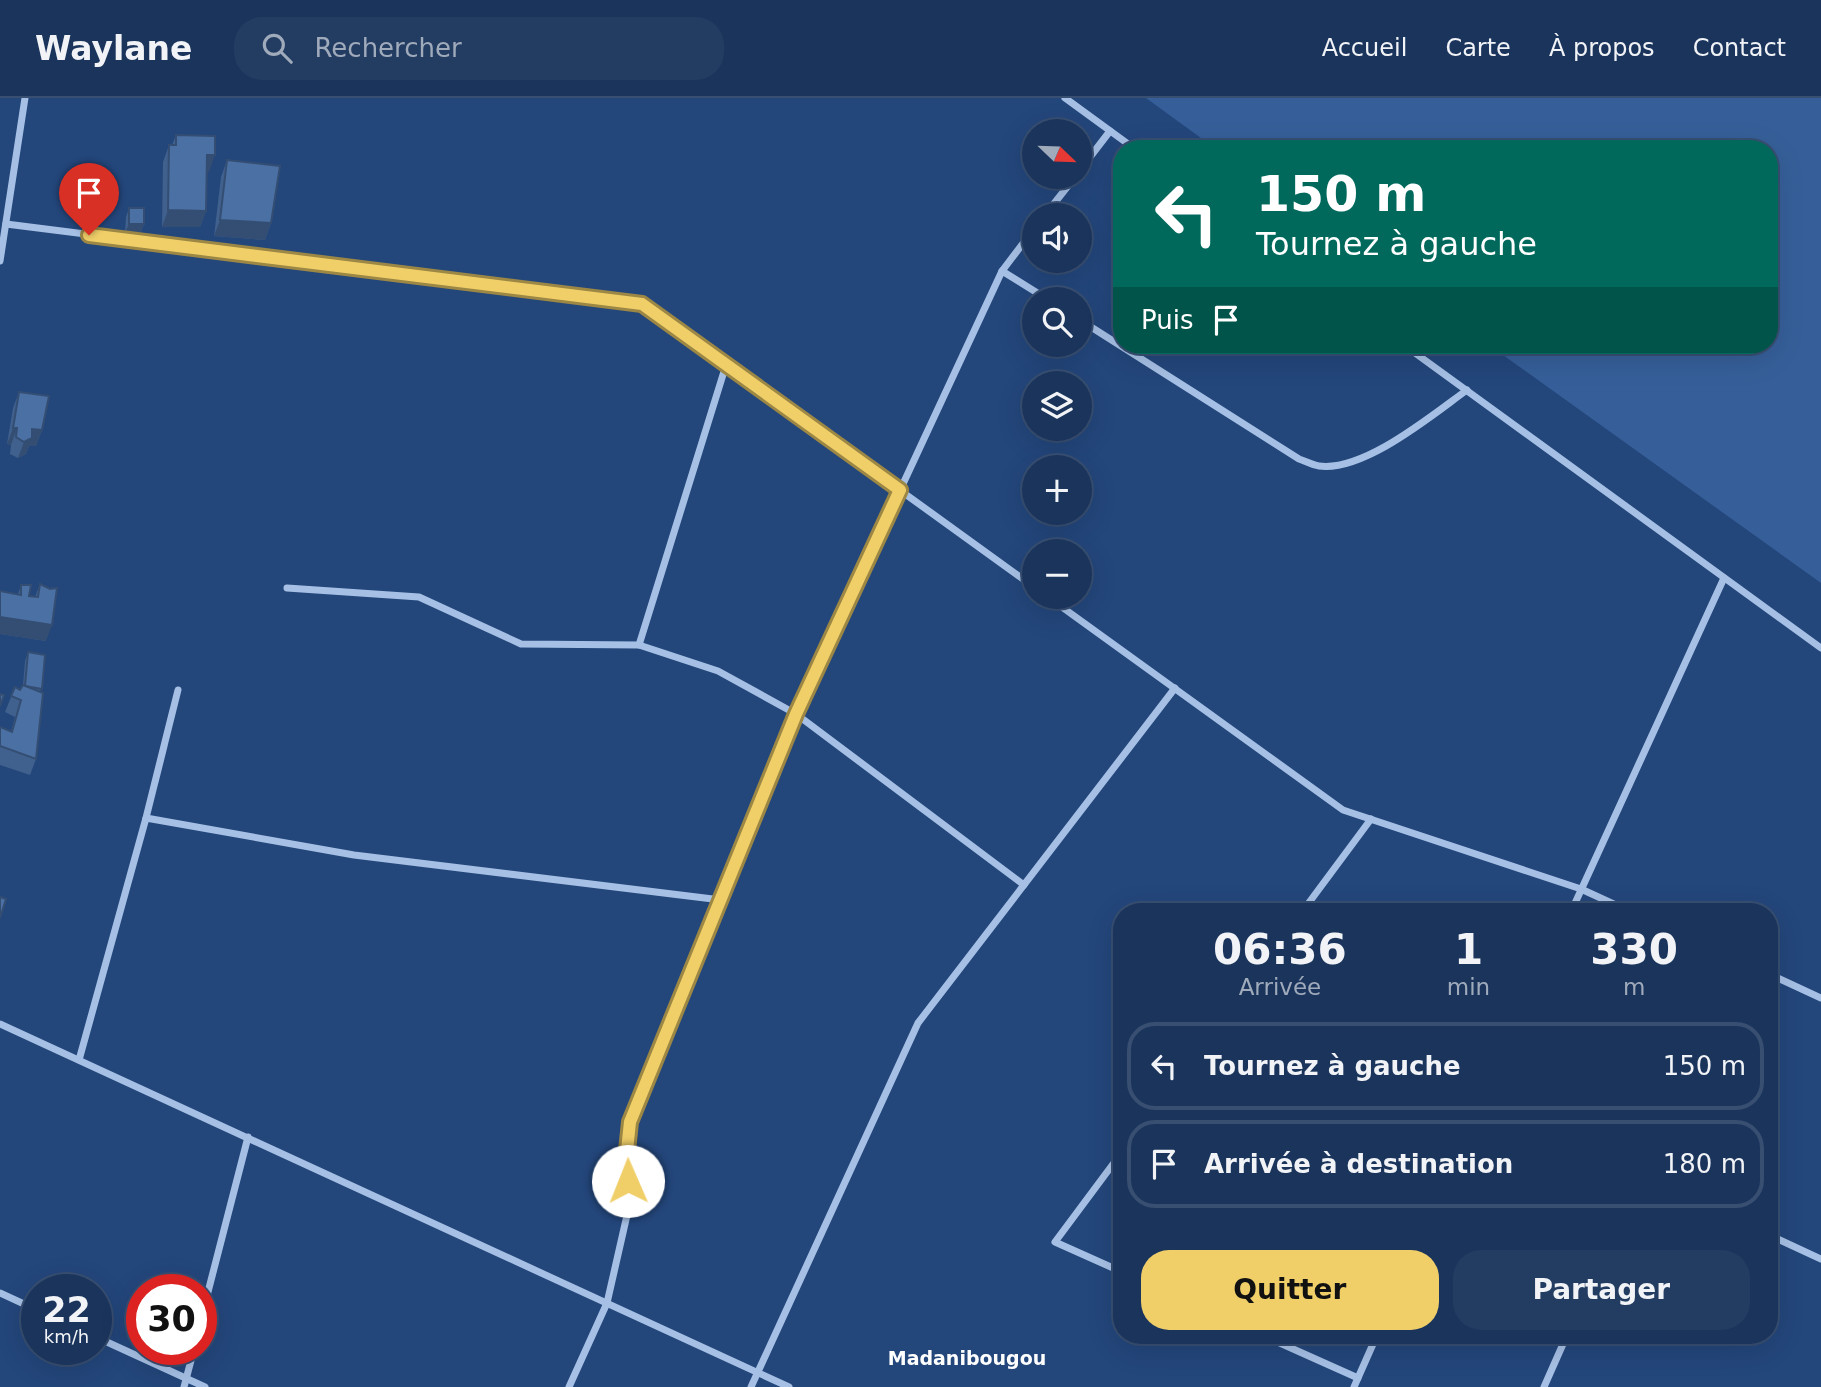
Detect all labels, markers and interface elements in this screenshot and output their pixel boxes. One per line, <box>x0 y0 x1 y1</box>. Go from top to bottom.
search box <box>234 17 724 80</box>
text: Waylane <box>35 29 192 68</box>
icon: search <box>258 29 296 67</box>
text: Rechercher <box>314 33 462 63</box>
text: Accueil <box>1322 34 1407 62</box>
text: Carte <box>1445 34 1511 62</box>
text: À propos <box>1549 34 1655 62</box>
text: Contact <box>1693 34 1786 62</box>
north arrow <box>1022 119 1092 189</box>
map controls <box>1022 119 1092 609</box>
pin <box>59 163 119 235</box>
text: 150 m <box>1256 166 1426 223</box>
icon: left <box>1141 168 1232 259</box>
icon: arrive <box>70 174 108 212</box>
button: sound <box>1022 203 1092 273</box>
text: Tournez à gauche <box>1256 225 1537 263</box>
button: search <box>1022 287 1092 357</box>
icon: arrive <box>1207 301 1245 339</box>
text: Puis <box>1141 305 1193 335</box>
button: layers <box>1022 371 1092 441</box>
button: + <box>1022 455 1092 525</box>
button: − <box>1022 539 1092 609</box>
text: 06:36 <box>1213 925 1347 974</box>
text: 1 <box>1454 925 1483 974</box>
text: 330 <box>1590 925 1678 974</box>
text: Arrivée <box>1239 974 1321 1000</box>
text: min <box>1447 974 1490 1000</box>
text: m <box>1623 974 1645 1000</box>
icon: left <box>1145 1047 1183 1085</box>
text: Tournez à gauche <box>1204 1051 1461 1081</box>
text: 150 m <box>1663 1051 1746 1081</box>
position arrow <box>591 1144 665 1218</box>
icon: arrive <box>1145 1145 1183 1183</box>
text: Arrivée à destination <box>1204 1149 1513 1179</box>
text: 180 m <box>1663 1149 1746 1179</box>
button: Quitter <box>1141 1250 1439 1330</box>
button: Partager <box>1453 1250 1750 1330</box>
speed limit sign: 30 <box>126 1274 217 1365</box>
text: 22 <box>42 1290 91 1330</box>
text: km/h <box>44 1326 89 1347</box>
district label: Madanibougou <box>888 1347 1046 1369</box>

